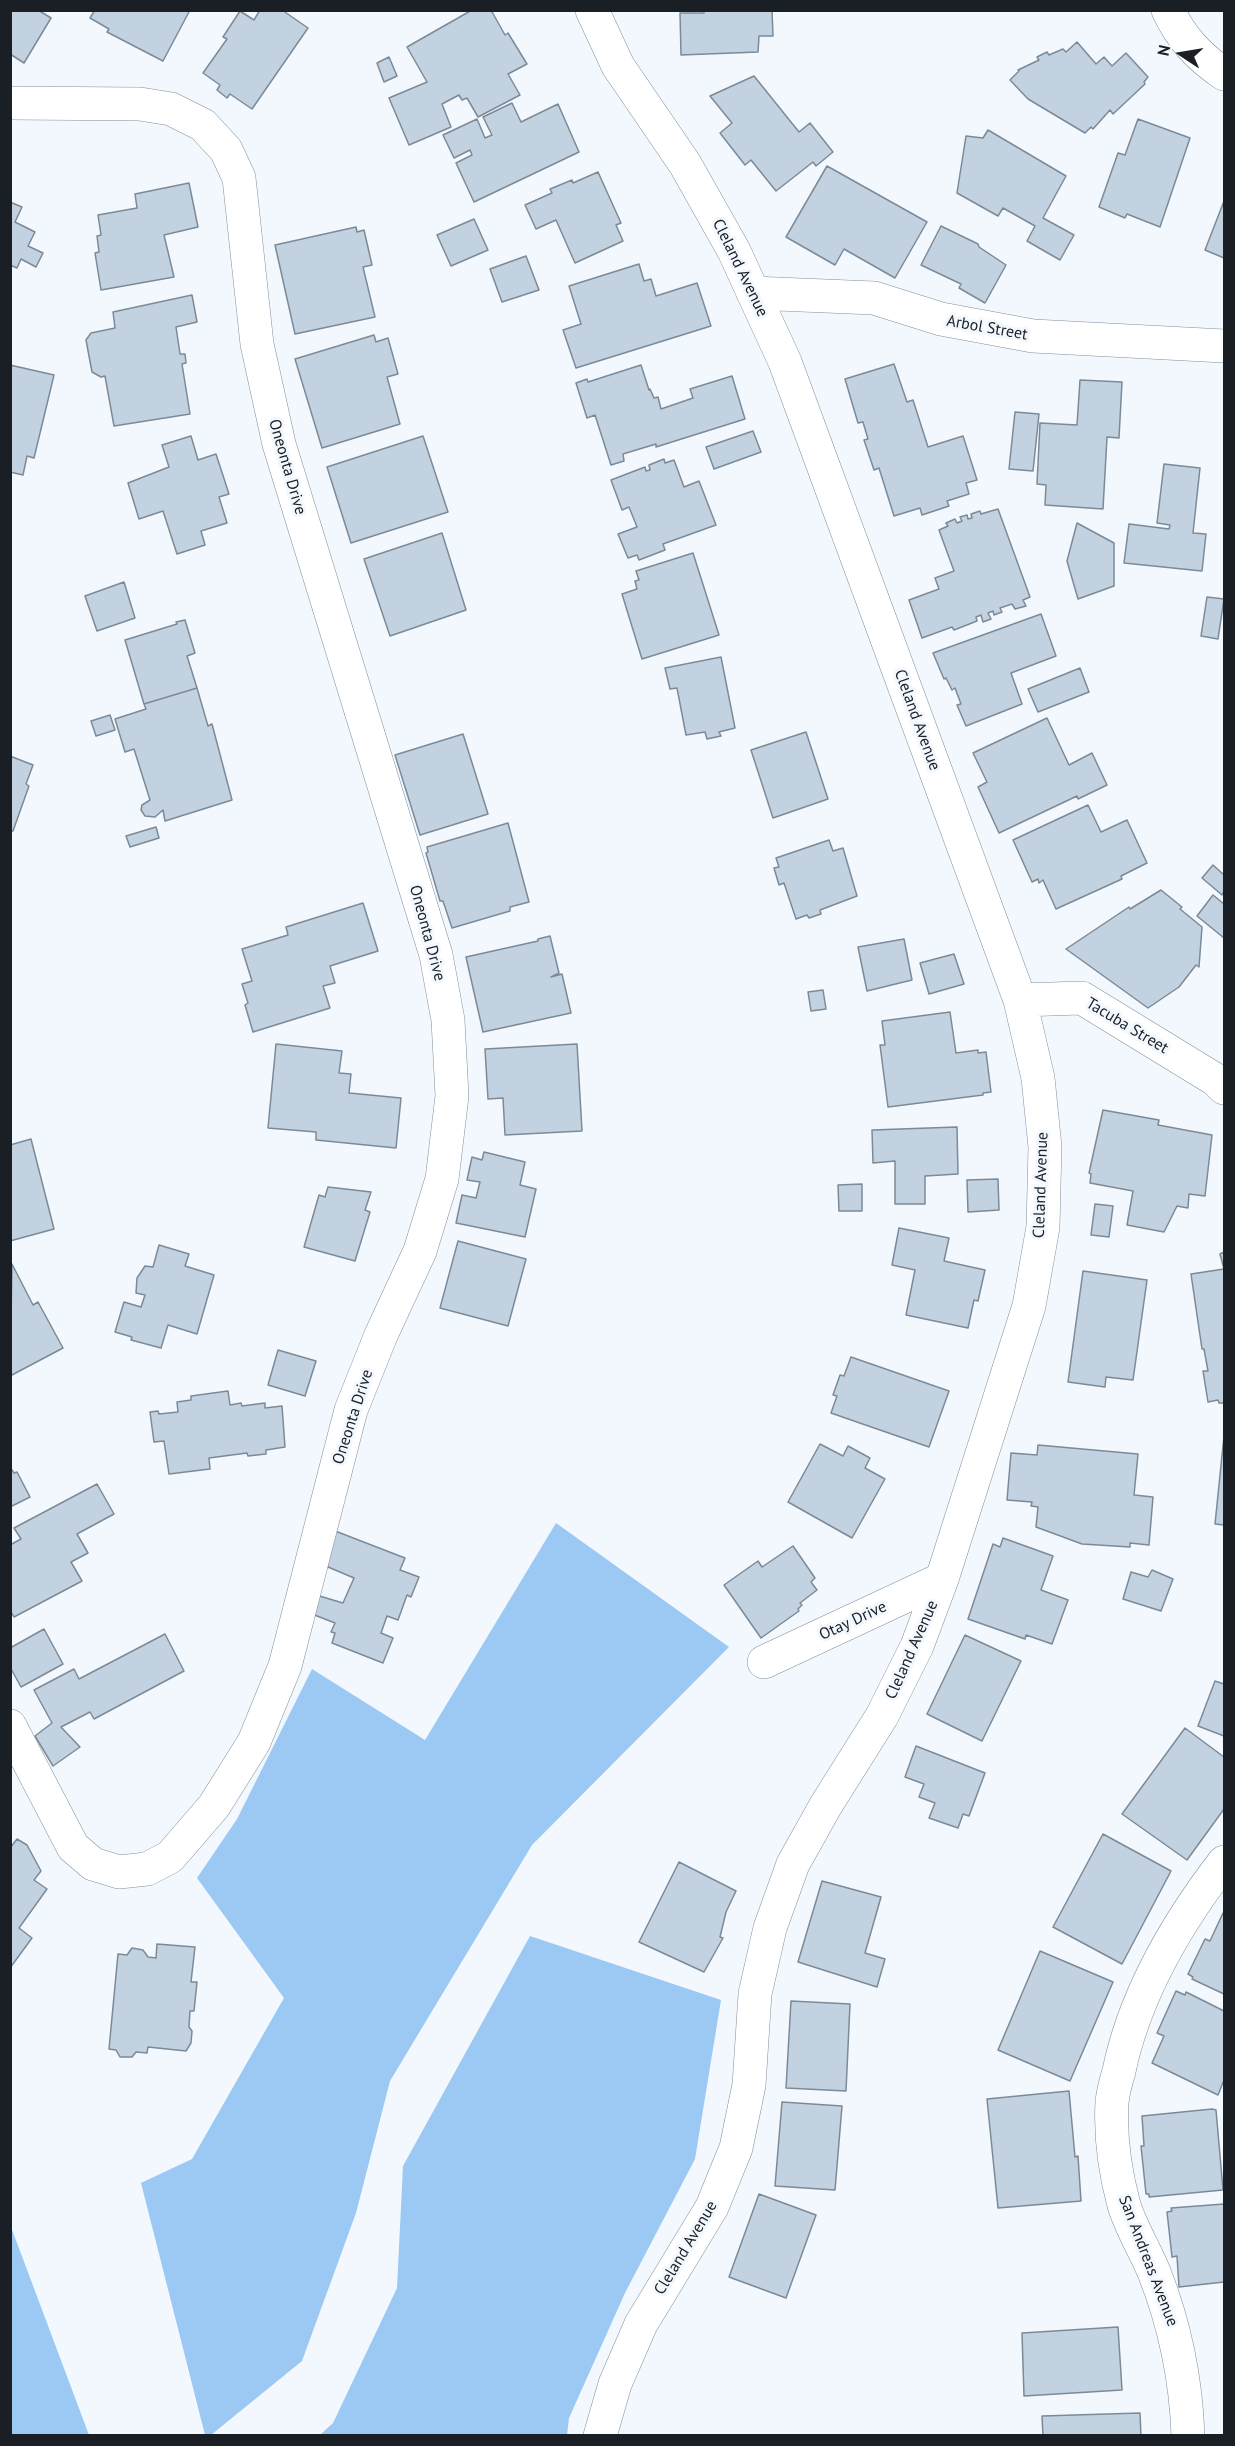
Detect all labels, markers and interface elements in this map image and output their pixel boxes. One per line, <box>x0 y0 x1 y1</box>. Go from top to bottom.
north arrow <box>1151 24 1211 84</box>
text: N <box>1153 43 1174 57</box>
street label: Cleland Avenue <box>708 216 772 320</box>
street label: Arbol Street <box>945 311 1029 345</box>
street label: Oneonta Drive <box>264 417 310 517</box>
street label: Cleland Avenue <box>890 667 944 773</box>
street label: Oneonta Drive <box>405 883 449 983</box>
street label: Tacuba Street <box>1082 994 1172 1058</box>
street label: Cleland Avenue <box>1030 1132 1052 1238</box>
street label: Oneonta Drive <box>329 1367 377 1467</box>
street label: Otay Drive <box>816 1597 890 1645</box>
street label: Cleland Avenue <box>882 1598 942 1702</box>
street label: San Andreas Avenue <box>1114 2193 1182 2329</box>
street label: Cleland Avenue <box>650 2198 722 2298</box>

